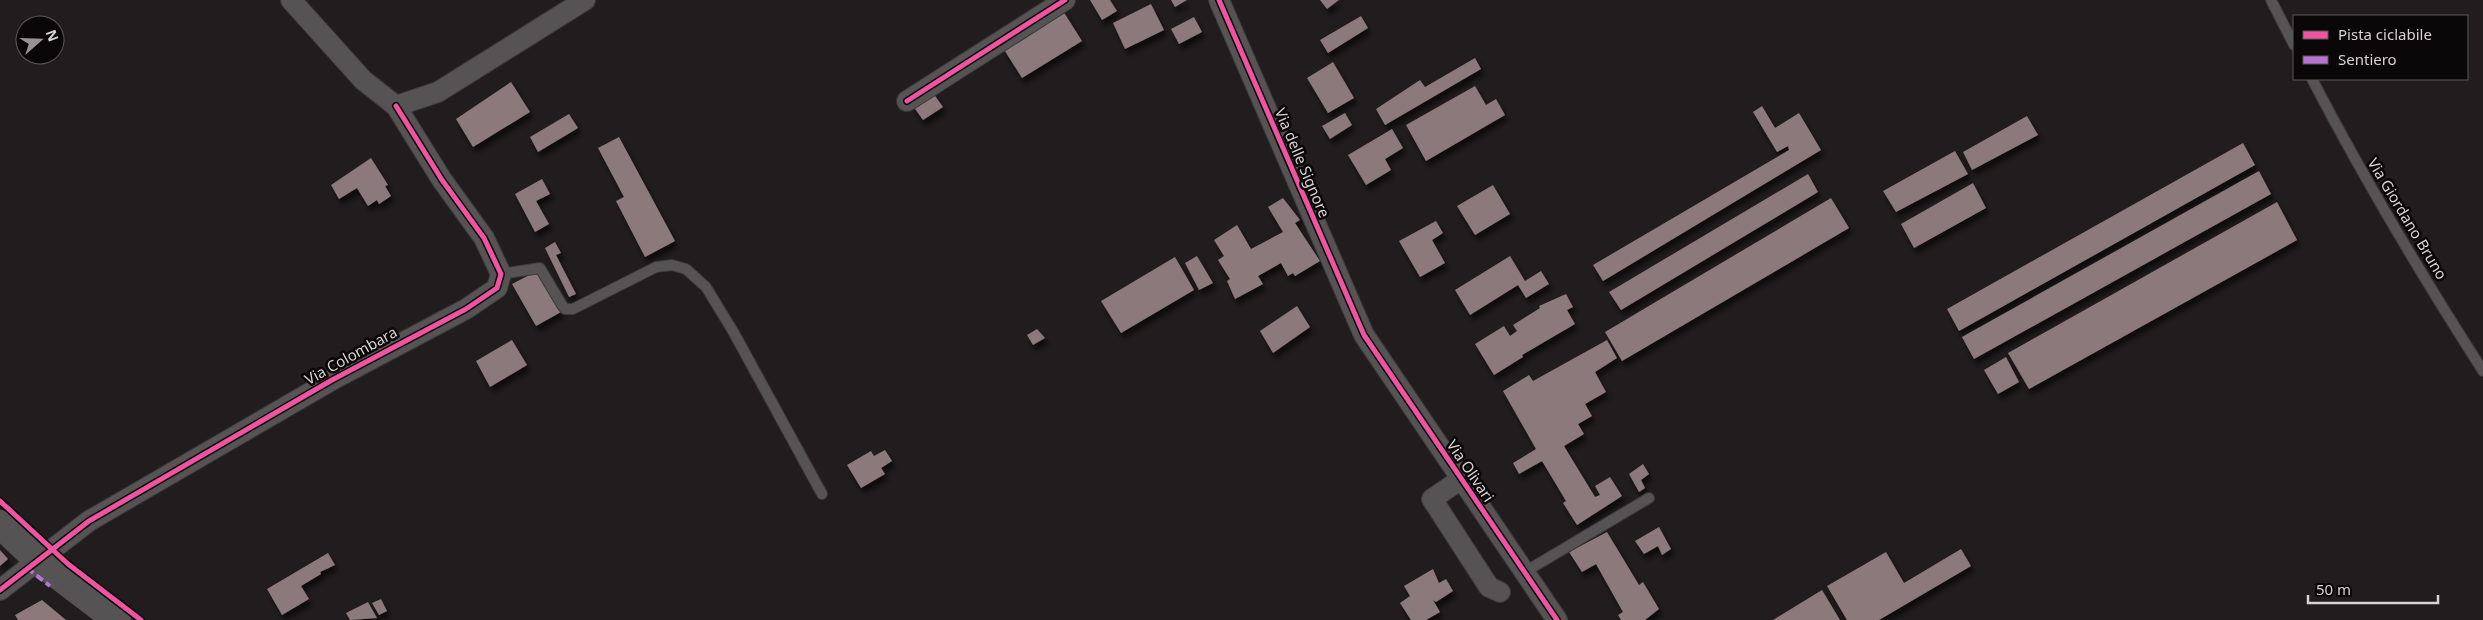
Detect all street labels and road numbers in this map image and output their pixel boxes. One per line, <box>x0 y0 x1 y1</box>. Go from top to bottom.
street label: Via delle Signore <box>1271 105 1335 220</box>
street label: Via Giordano Bruno <box>2364 154 2452 283</box>
street label: Via Colombara <box>301 321 400 389</box>
street label: Via Olivari <box>1443 436 1499 505</box>

